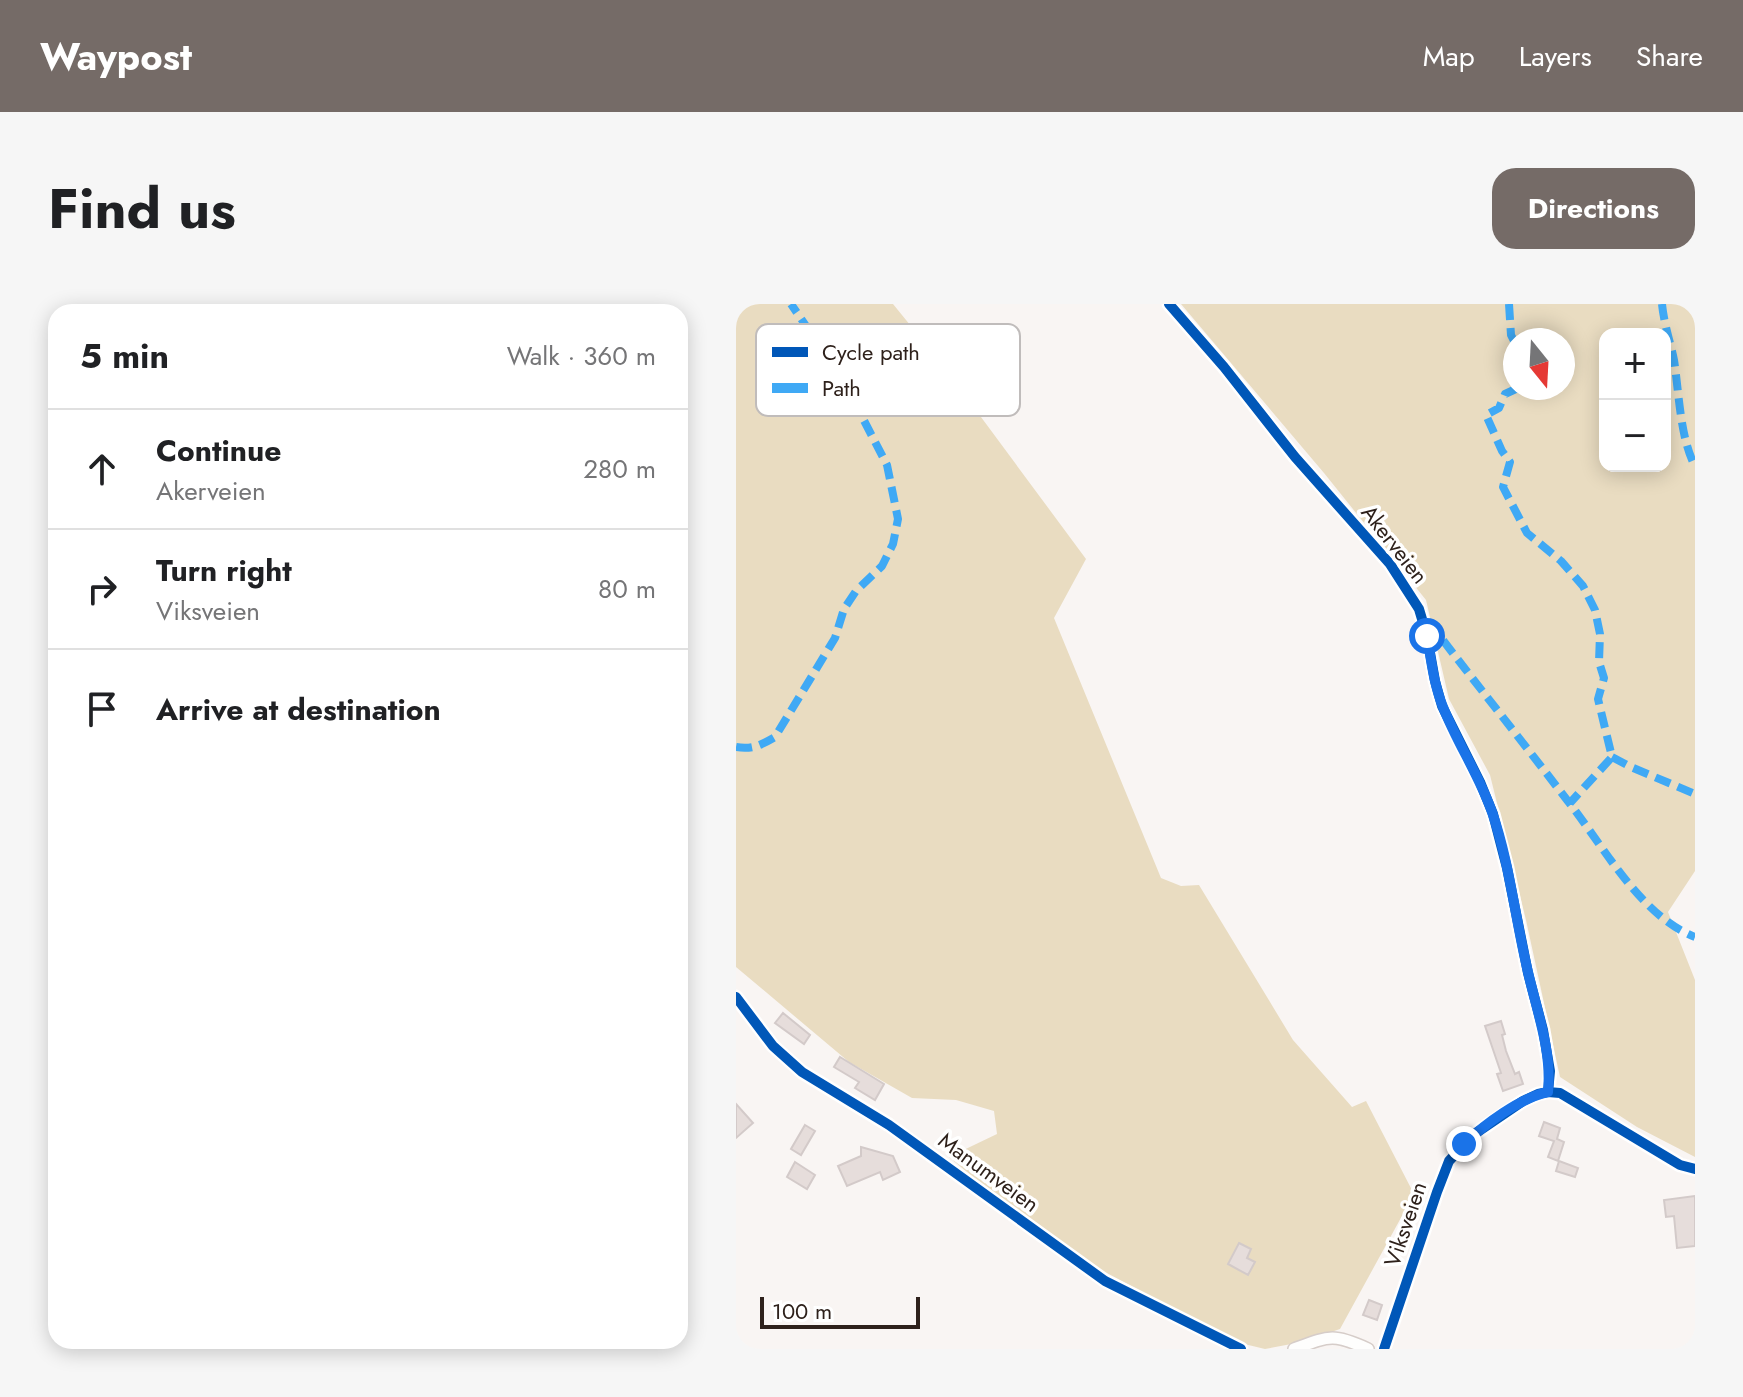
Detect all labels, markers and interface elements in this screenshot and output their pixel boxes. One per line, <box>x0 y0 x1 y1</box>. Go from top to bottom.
text: Waypost <box>40 29 192 84</box>
text: Map <box>1423 36 1475 77</box>
text: Layers <box>1519 36 1592 77</box>
text: Share <box>1636 36 1703 77</box>
text: Find us <box>48 168 236 249</box>
button: Directions <box>1492 168 1695 249</box>
legend <box>756 324 1020 416</box>
north arrow <box>1503 328 1575 400</box>
map controls <box>1599 328 1671 472</box>
button: + <box>1599 328 1671 400</box>
text: 5 min <box>80 332 169 381</box>
text: Cycle path <box>822 336 920 368</box>
text: Walk · 360 m <box>507 337 656 375</box>
text: Path <box>822 372 861 404</box>
button: − <box>1599 400 1671 472</box>
text: Continue <box>156 429 282 472</box>
icon: ahead <box>80 447 124 491</box>
text: 280 m <box>583 450 656 488</box>
text: Akerveien <box>156 472 266 510</box>
street label: Akerveien <box>1354 498 1436 590</box>
text: Turn right <box>156 549 292 592</box>
icon: right <box>80 567 124 611</box>
text: 80 m <box>598 570 656 608</box>
text: Viksveien <box>156 592 260 630</box>
route start <box>1409 618 1445 654</box>
icon: arrive <box>80 687 124 731</box>
text: Arrive at destination <box>156 688 441 731</box>
street label: Manumveien <box>932 1124 1046 1220</box>
route end <box>1446 1126 1482 1162</box>
street label: Viksveien <box>1376 1177 1434 1271</box>
scale bar <box>760 1293 920 1329</box>
text: 100 m <box>772 1295 832 1327</box>

